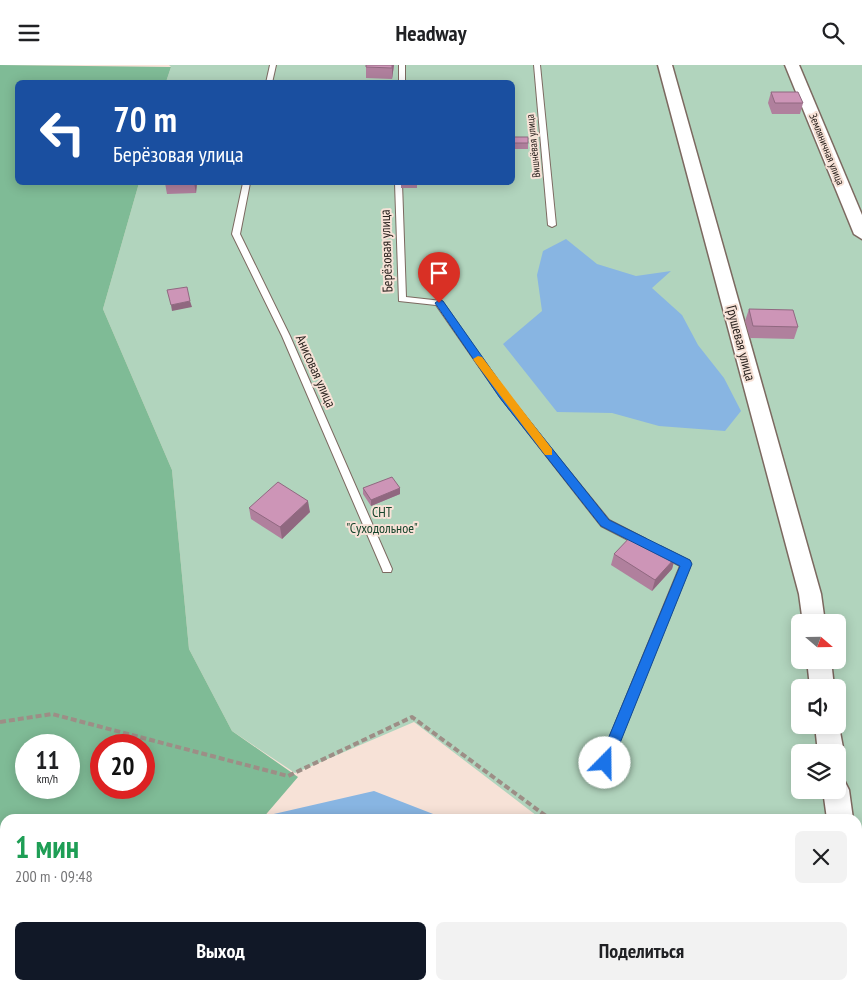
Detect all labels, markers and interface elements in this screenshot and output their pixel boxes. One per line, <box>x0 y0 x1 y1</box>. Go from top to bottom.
icon: menu <box>15 19 43 47</box>
text: Headway <box>395 19 467 47</box>
icon: search <box>819 19 847 47</box>
text: 70 m <box>113 96 177 142</box>
icon: left <box>30 100 95 165</box>
street label: Земляничная улица <box>806 111 848 187</box>
street label: Вишнёвая улица <box>523 114 543 178</box>
text: Берёзовая улица <box>113 140 244 168</box>
street label: Берёзовая улица <box>376 209 396 293</box>
pin <box>418 252 460 303</box>
icon: arrive <box>425 259 453 287</box>
street label: Грушевая улица <box>722 303 760 383</box>
street label: Анисовая улица <box>292 332 340 410</box>
park label: СНТ "Суходольное" <box>346 503 418 537</box>
north arrow <box>791 614 846 669</box>
map controls <box>791 614 846 799</box>
button: sound <box>791 679 846 734</box>
speed limit sign: 20 <box>90 734 155 799</box>
position arrow <box>578 736 630 788</box>
text: 11 <box>36 744 59 776</box>
button: layers <box>791 744 846 799</box>
text: km/h <box>37 771 58 786</box>
text: 1 мин <box>15 827 79 866</box>
button: close <box>795 831 847 883</box>
text: 200 m · 09:48 <box>15 866 93 886</box>
button: Выход <box>15 922 426 980</box>
button: Поделиться <box>436 922 847 980</box>

